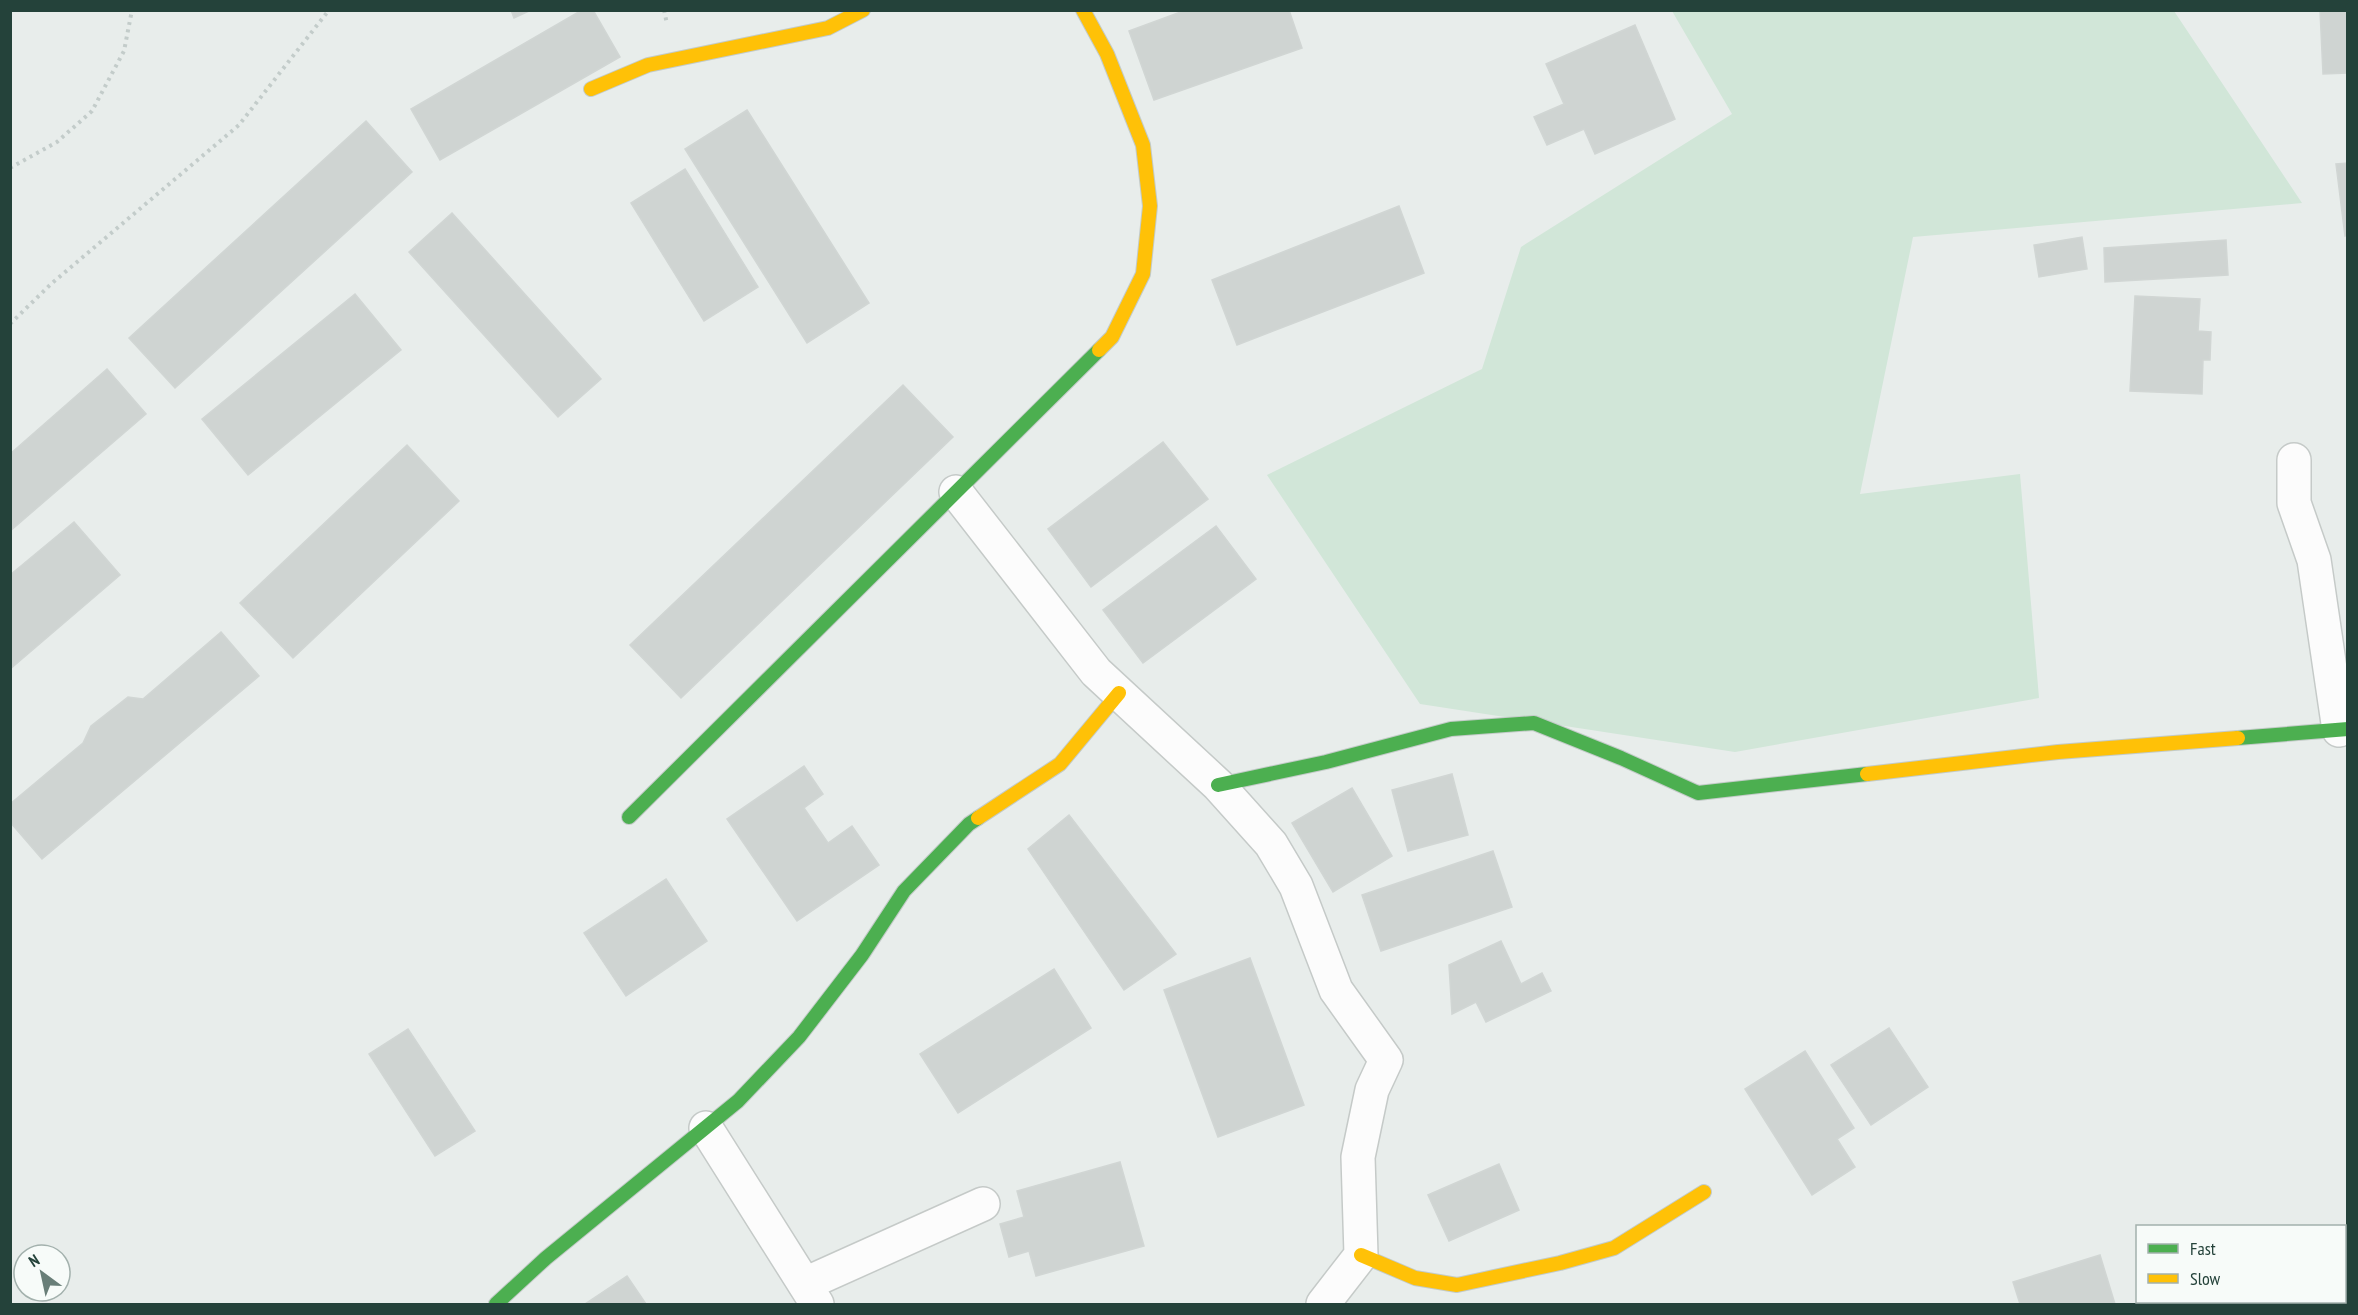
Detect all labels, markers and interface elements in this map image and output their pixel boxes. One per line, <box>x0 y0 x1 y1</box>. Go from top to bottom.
legend <box>2136 1225 2346 1303</box>
text: Fast <box>2190 1237 2216 1260</box>
north arrow <box>12 1243 72 1303</box>
text: N <box>25 1250 43 1271</box>
text: Slow <box>2190 1267 2221 1290</box>

